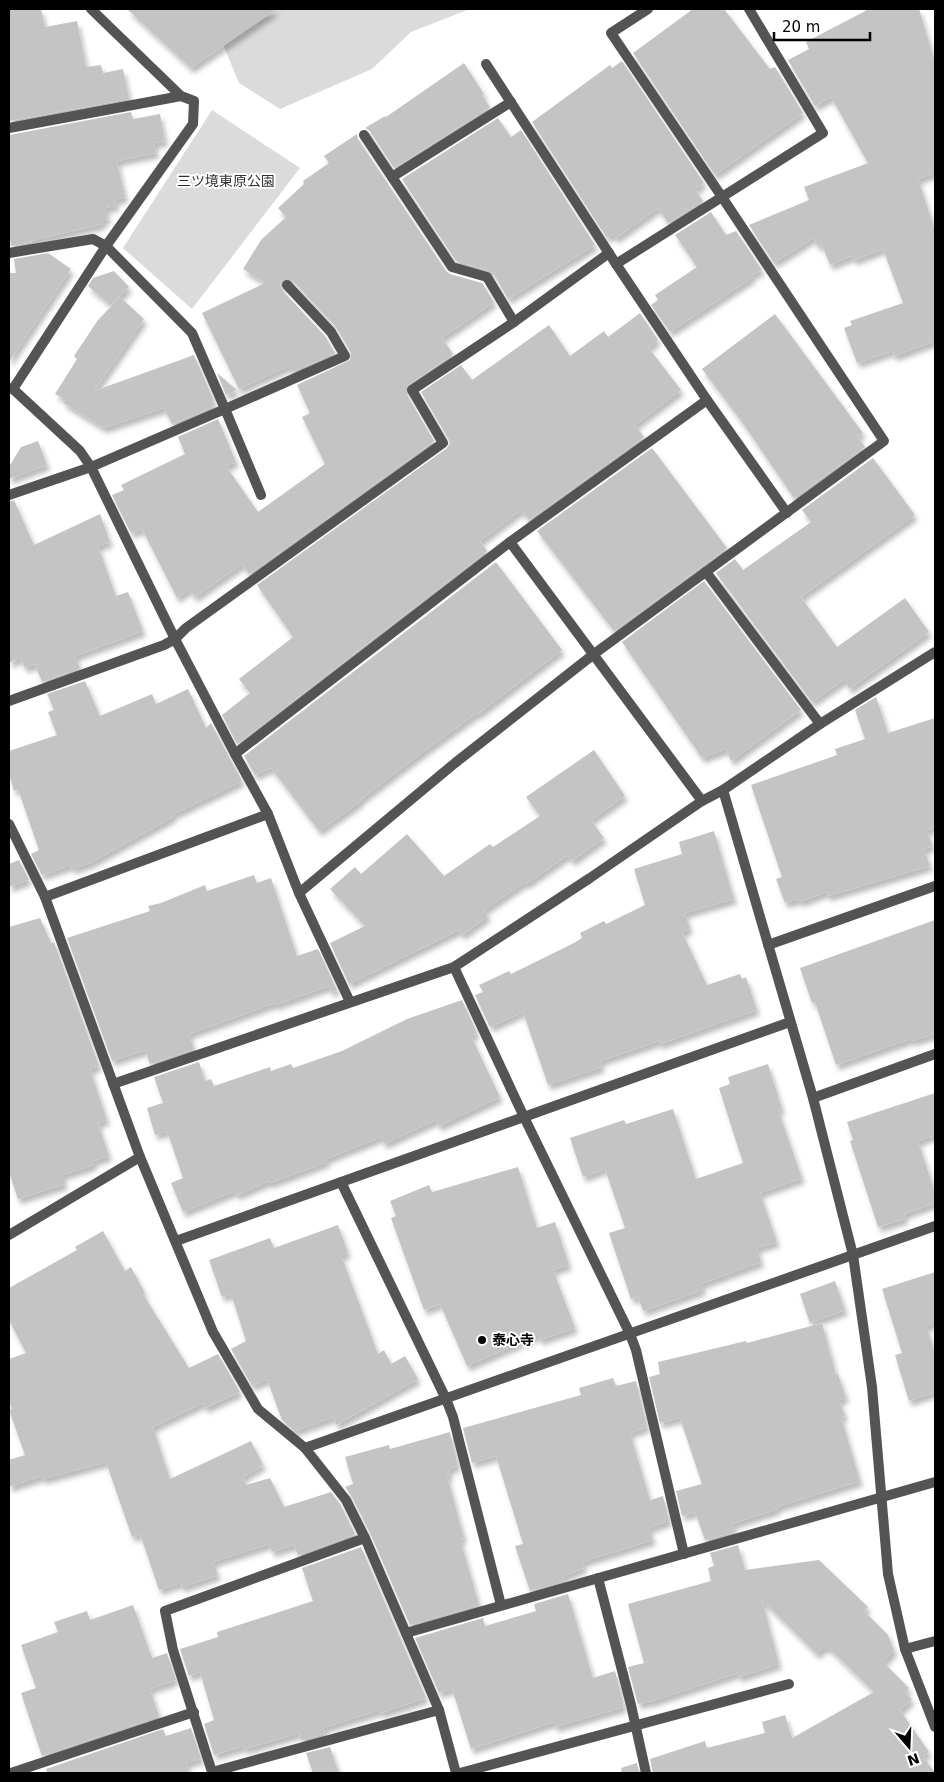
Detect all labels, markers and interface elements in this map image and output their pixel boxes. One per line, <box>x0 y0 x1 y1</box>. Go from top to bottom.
scale bar <box>774 10 870 42</box>
text: 20 m <box>782 18 820 36</box>
park label: 三ツ境東原公園 <box>177 173 275 189</box>
place label: 泰心寺 <box>492 1332 534 1348</box>
marker: 泰心寺 <box>476 1334 488 1346</box>
north arrow <box>884 1722 934 1772</box>
text: N <box>905 1750 921 1769</box>

